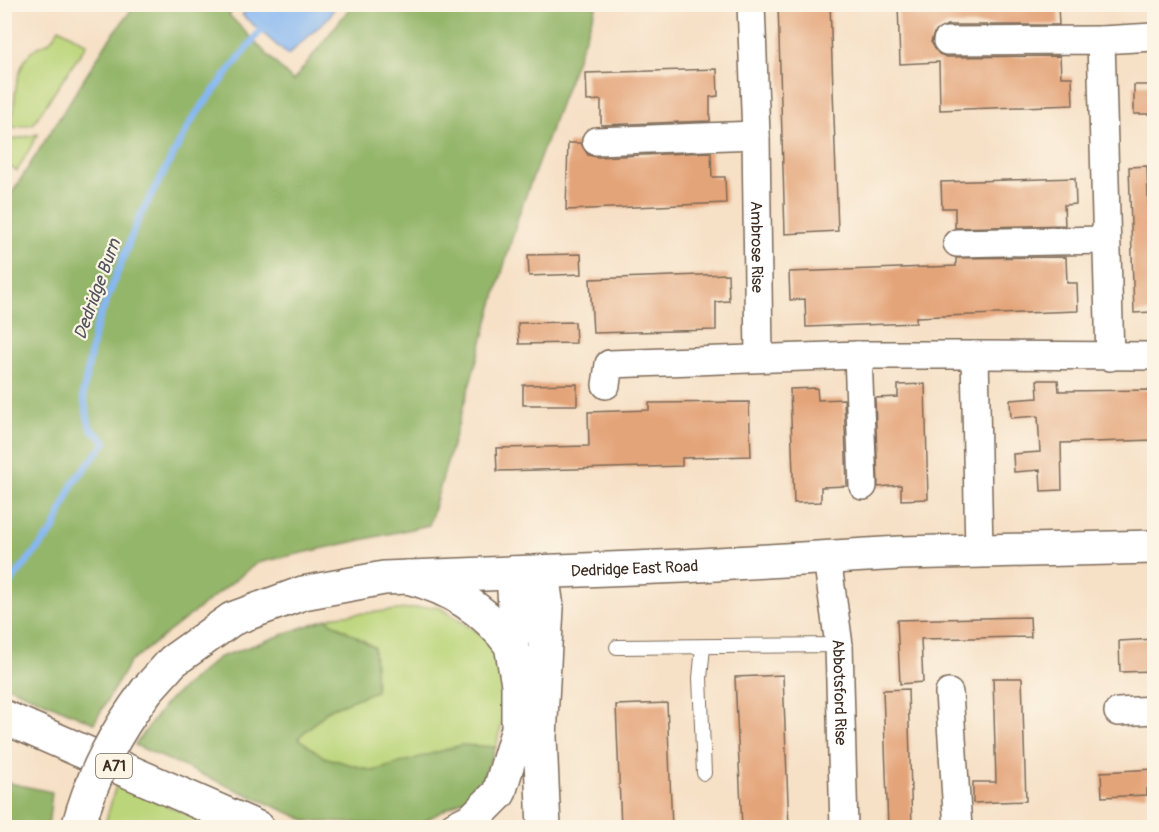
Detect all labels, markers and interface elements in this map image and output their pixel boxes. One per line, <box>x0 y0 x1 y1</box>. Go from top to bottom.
street label: Ambrose Rise <box>746 201 767 293</box>
water label: Dedridge Burn <box>69 235 127 342</box>
street label: Dedridge East Road <box>570 556 699 581</box>
street label: Abbotsford Rise <box>827 638 851 746</box>
road number: A71 <box>96 754 132 778</box>

